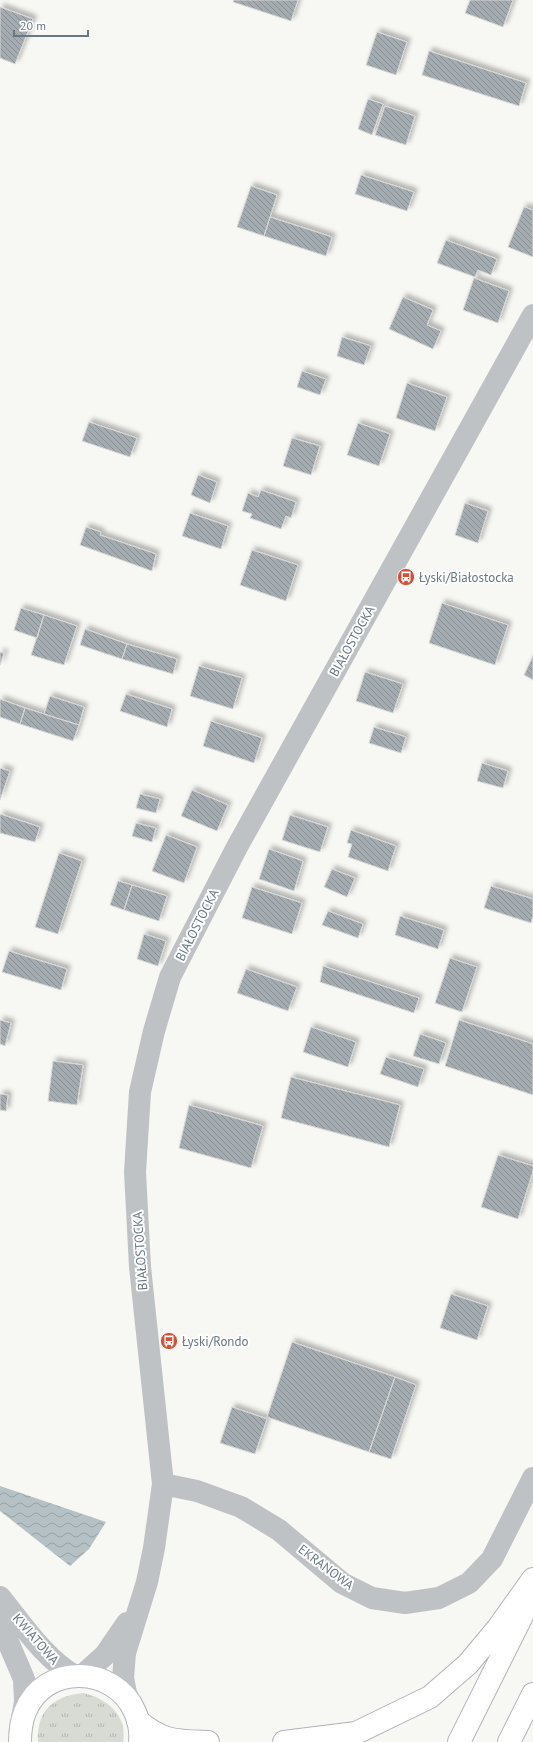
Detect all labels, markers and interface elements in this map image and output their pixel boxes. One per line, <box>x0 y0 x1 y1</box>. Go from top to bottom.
scale bar <box>14 12 88 38</box>
text: 20 m <box>20 18 46 33</box>
bus stop icon: Łyski/Białostocka <box>396 567 416 587</box>
place label: Łyski/Białostocka <box>419 569 514 586</box>
street label: BIAŁOSTOCKA <box>325 602 379 680</box>
street label: BIAŁOSTOCKA <box>172 886 223 964</box>
street label: BIAŁOSTOCKA <box>129 1211 151 1291</box>
bus stop icon: Łyski/Rondo <box>159 1331 179 1351</box>
place label: Łyski/Rondo <box>182 1333 248 1350</box>
street label: EKRANOWA <box>295 1541 357 1594</box>
street label: KWIATOWA <box>9 1610 63 1668</box>

